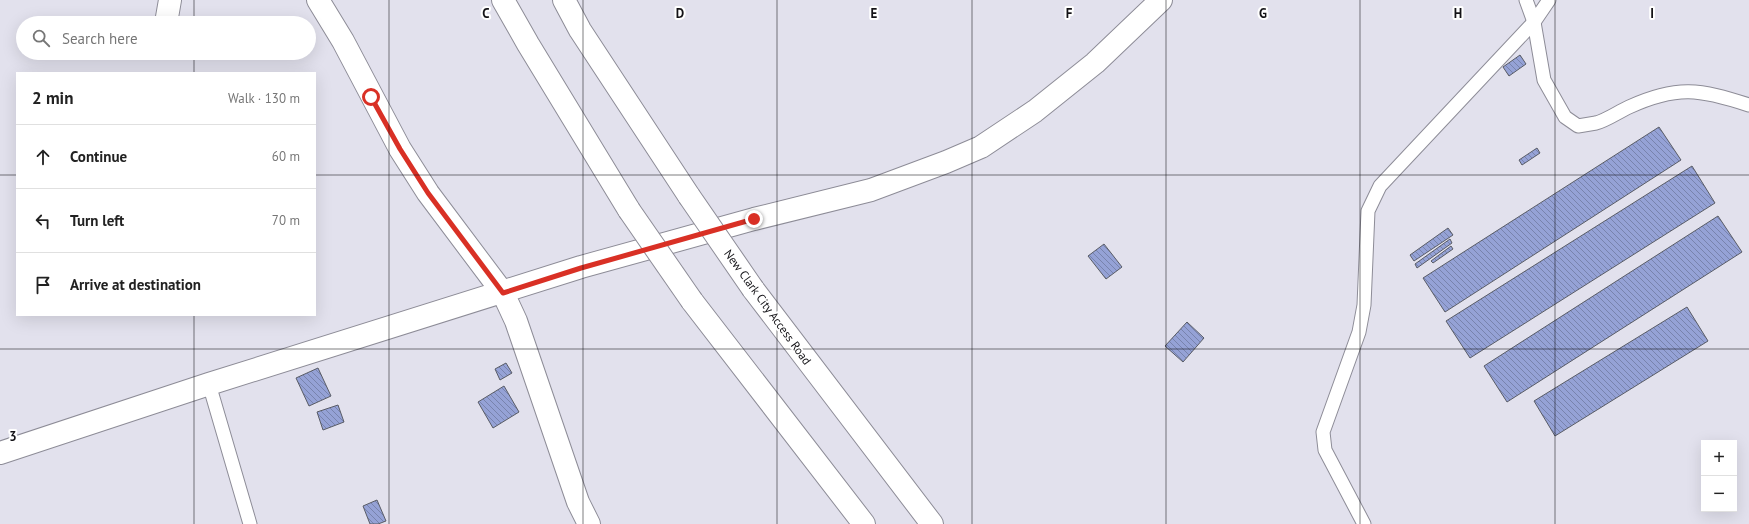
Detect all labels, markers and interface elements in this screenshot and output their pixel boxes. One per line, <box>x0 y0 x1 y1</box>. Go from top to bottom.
text: C <box>482 5 490 22</box>
text: D <box>676 5 684 22</box>
text: E <box>871 5 878 22</box>
text: F <box>1066 5 1073 22</box>
text: G <box>1259 5 1267 22</box>
text: H <box>1454 5 1462 22</box>
text: I <box>1650 5 1654 22</box>
search box <box>16 16 316 60</box>
icon: search <box>30 27 52 49</box>
text: Search here <box>62 29 138 48</box>
text: 2 min <box>32 87 73 109</box>
route start <box>362 88 380 106</box>
text: Walk · 130 m <box>228 90 300 107</box>
icon: ahead <box>32 146 54 168</box>
text: Continue <box>70 147 127 166</box>
text: 60 m <box>272 148 300 165</box>
icon: left <box>32 210 54 232</box>
route end <box>745 210 763 228</box>
text: Turn left <box>70 211 124 230</box>
text: 70 m <box>272 212 300 229</box>
street label: New Clark City Access Road <box>721 246 815 368</box>
icon: arrive <box>32 274 54 296</box>
text: Arrive at destination <box>70 275 201 294</box>
text: 3 <box>9 428 17 445</box>
map controls <box>1701 440 1737 512</box>
button: + <box>1701 440 1737 476</box>
button: − <box>1701 476 1737 512</box>

